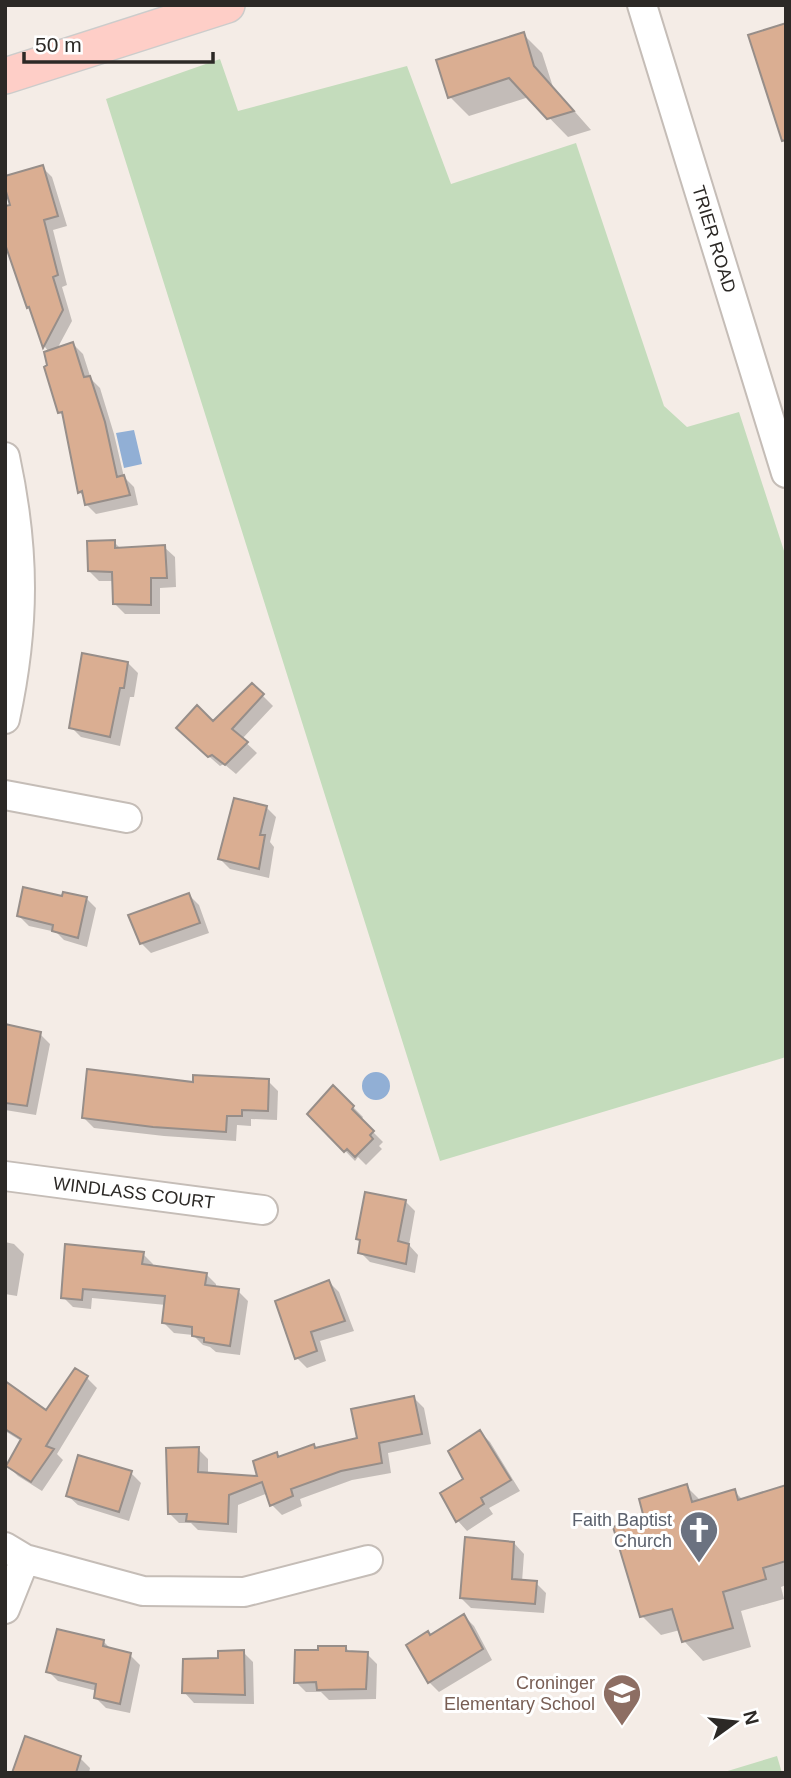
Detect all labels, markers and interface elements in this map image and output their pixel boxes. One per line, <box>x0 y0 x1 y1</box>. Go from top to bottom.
scale bar <box>24 21 214 65</box>
text: 50 m <box>35 33 82 56</box>
street label: TRIER ROAD <box>688 183 740 295</box>
street label: WINDLASS COURT <box>52 1173 216 1213</box>
church icon: Faith Baptist Church <box>678 1509 720 1564</box>
place label: Faith Baptist Church <box>572 1510 672 1551</box>
school or university icon: Croninger Elementary School <box>601 1672 643 1727</box>
place label: Croninger Elementary School <box>444 1673 595 1714</box>
north arrow <box>700 1687 770 1757</box>
text: N <box>739 1708 763 1727</box>

